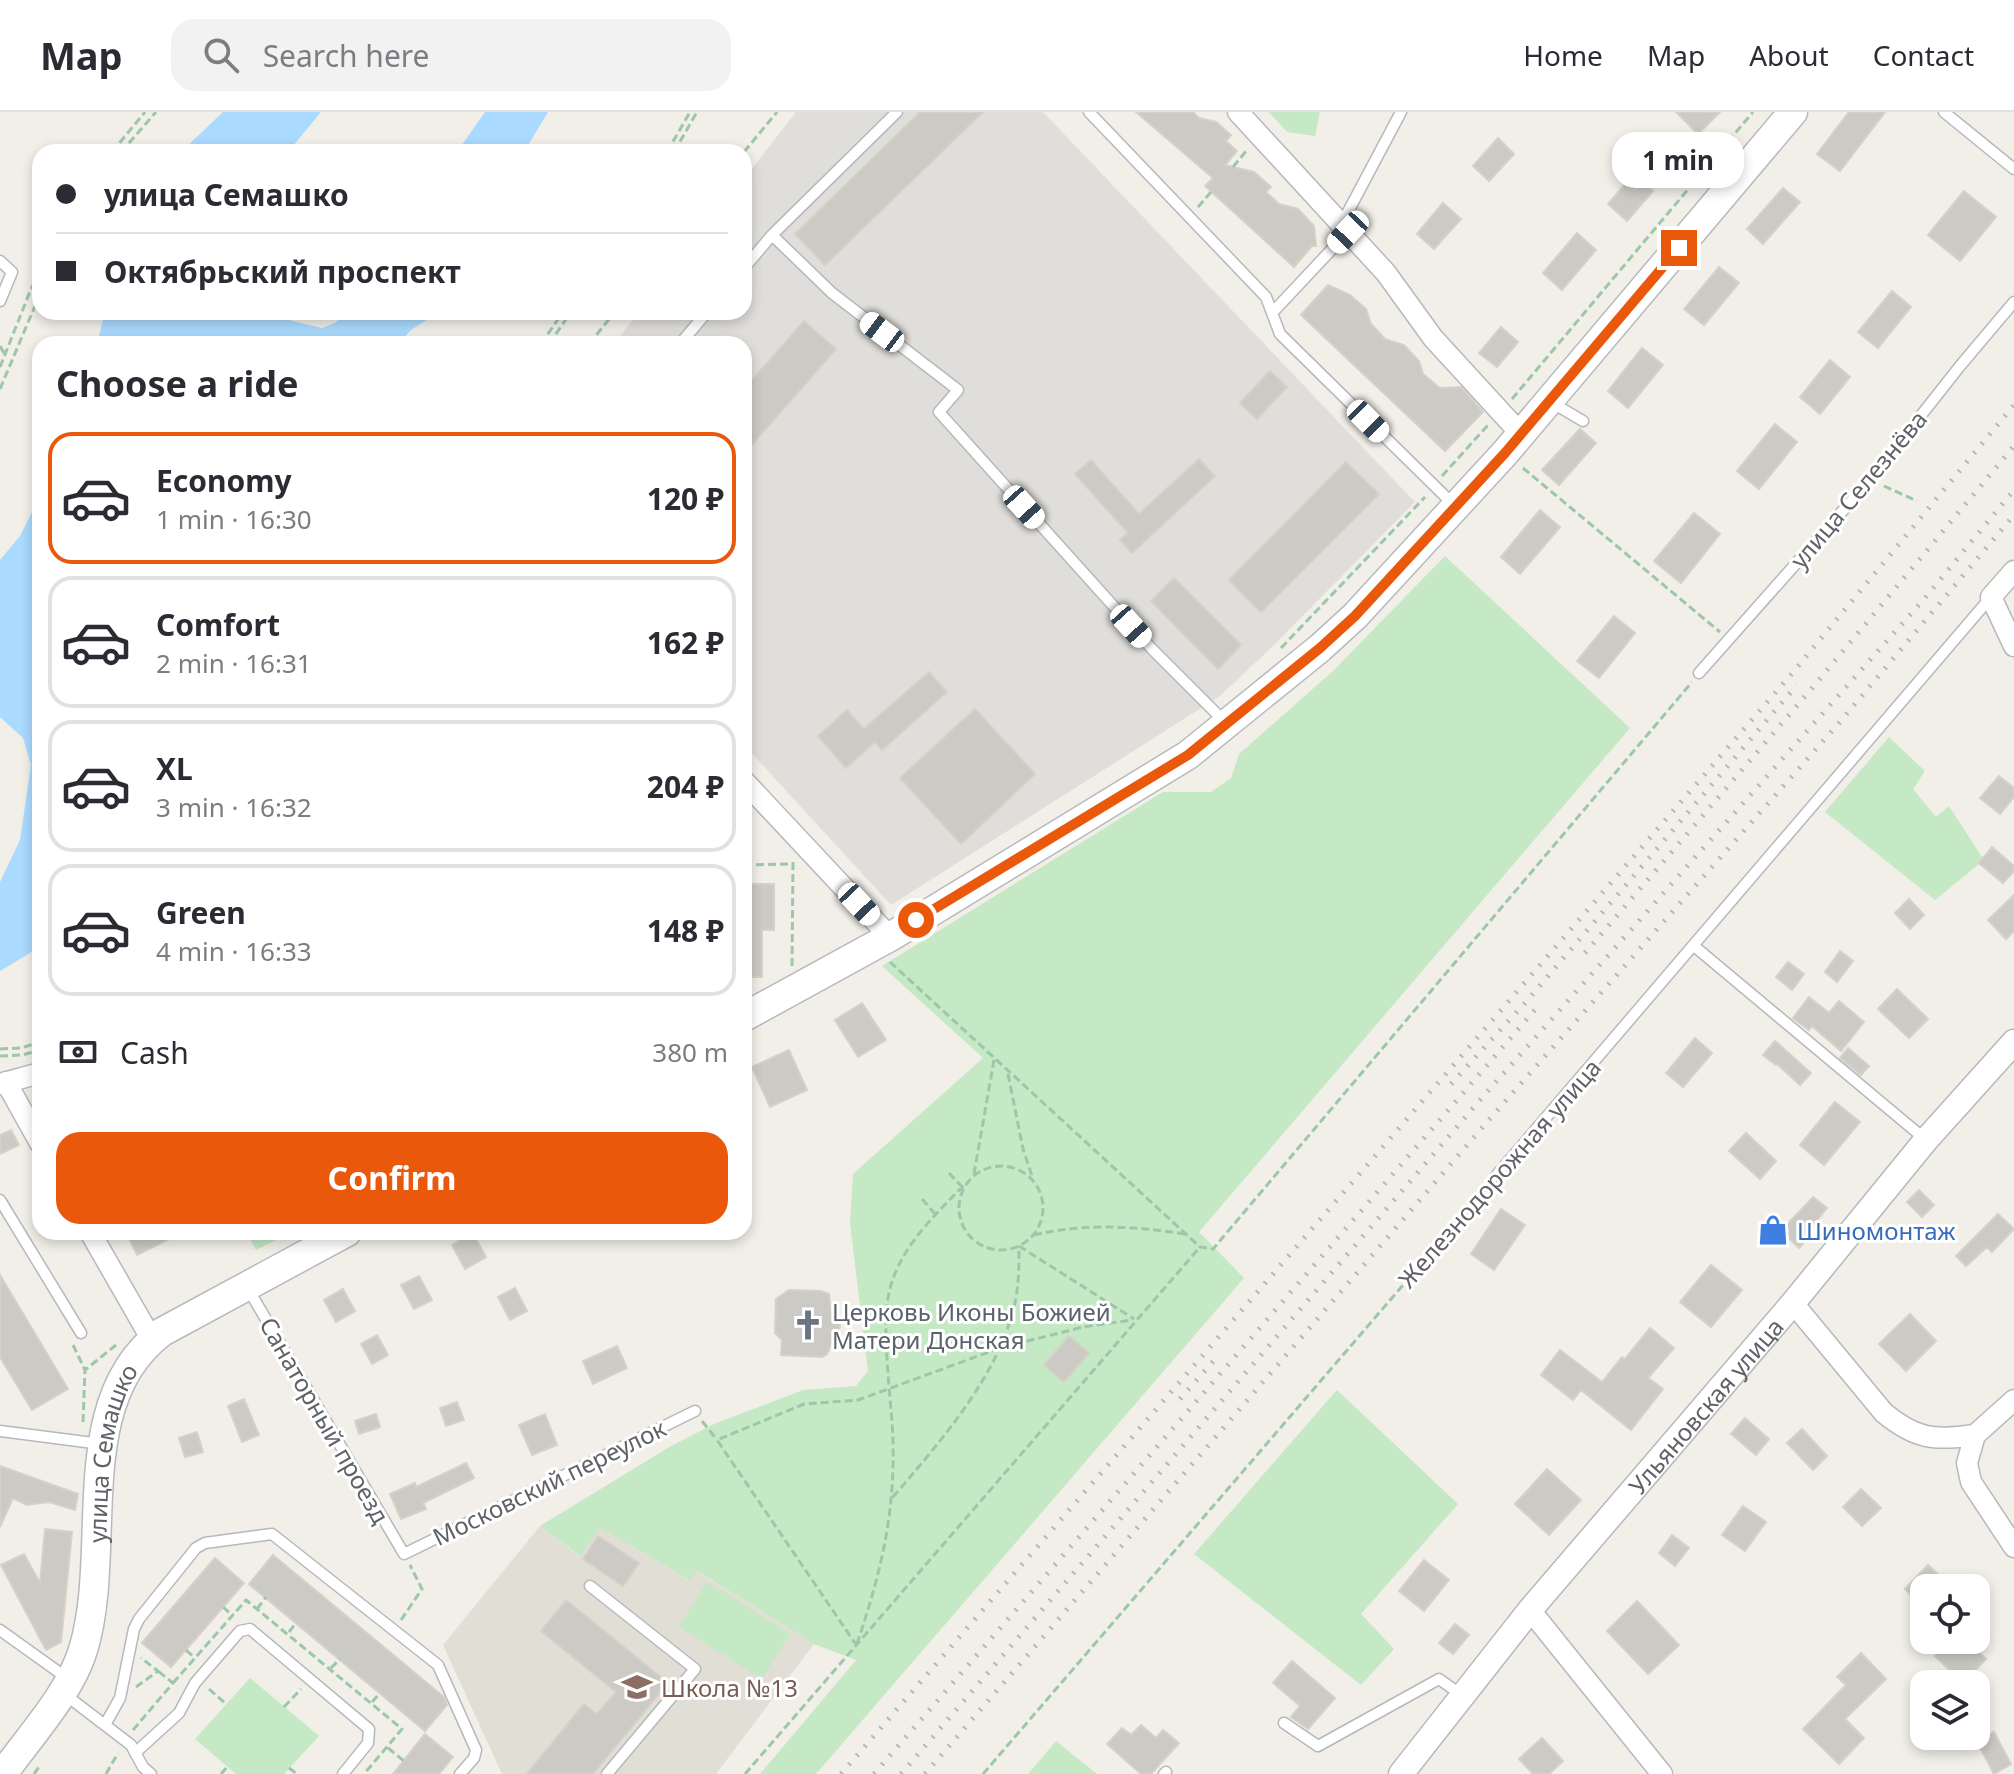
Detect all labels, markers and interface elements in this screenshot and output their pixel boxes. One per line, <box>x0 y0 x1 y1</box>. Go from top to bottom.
search box <box>171 19 731 91</box>
text: Map <box>40 29 123 81</box>
icon: search <box>199 33 243 77</box>
text: Search here <box>263 35 430 76</box>
text: Home <box>1523 36 1603 74</box>
text: Map <box>1647 36 1705 74</box>
text: About <box>1749 36 1829 74</box>
text: Contact <box>1873 36 1974 74</box>
callout: 1 min <box>1613 132 1745 188</box>
text: 1 min <box>1642 142 1714 178</box>
text: улица Семашко <box>104 174 349 215</box>
car <box>1323 206 1373 258</box>
route end <box>1661 230 1697 266</box>
text: Октябрьский проспект <box>104 251 461 292</box>
car <box>856 308 908 356</box>
text: Choose a ride <box>56 359 298 408</box>
car <box>1343 396 1393 446</box>
street label: улица Селезнёва <box>1782 403 1934 575</box>
text: Economy <box>156 460 292 501</box>
icon: car <box>60 462 132 534</box>
text: 120 ₽ <box>647 478 724 519</box>
car <box>999 481 1049 533</box>
text: 1 min · 16:30 <box>156 501 312 537</box>
car <box>1106 600 1156 652</box>
text: Comfort <box>156 604 280 645</box>
icon: car <box>60 606 132 678</box>
text: 162 ₽ <box>647 622 724 663</box>
text: 2 min · 16:31 <box>156 645 312 681</box>
text: XL <box>156 748 193 789</box>
icon: car <box>60 750 132 822</box>
text: 204 ₽ <box>647 766 724 807</box>
text: 3 min · 16:32 <box>156 789 312 825</box>
car <box>834 878 884 930</box>
text: Green <box>156 892 246 933</box>
icon: car <box>60 894 132 966</box>
route start <box>898 902 934 938</box>
text: 148 ₽ <box>647 910 724 951</box>
text: 4 min · 16:33 <box>156 933 312 969</box>
icon: cash <box>56 1030 100 1074</box>
text: Cash <box>120 1032 189 1073</box>
text: 380 m <box>652 1034 728 1070</box>
street label: Железнодорожная улица <box>1390 1051 1608 1295</box>
button: Confirm <box>56 1132 728 1224</box>
shop icon: Шиномонтаж <box>1756 1213 1790 1247</box>
place label: Шиномонтаж <box>1797 1214 1956 1247</box>
place label: Церковь Иконы Божией Матери Донская <box>832 1295 1111 1356</box>
church icon: Церковь Иконы Божией Матери Донская <box>791 1308 825 1342</box>
street label: Ульяновская улица <box>1620 1310 1790 1501</box>
street label: Санаторный проезд <box>252 1311 398 1530</box>
street label: улица Семашко <box>80 1357 144 1543</box>
street label: Московский переулок <box>427 1411 671 1553</box>
map controls <box>1910 1574 1990 1750</box>
button: locate <box>1910 1574 1990 1654</box>
school or university icon: Школа №13 <box>620 1670 654 1704</box>
button: layers <box>1910 1670 1990 1750</box>
place label: Школа №13 <box>661 1671 798 1704</box>

